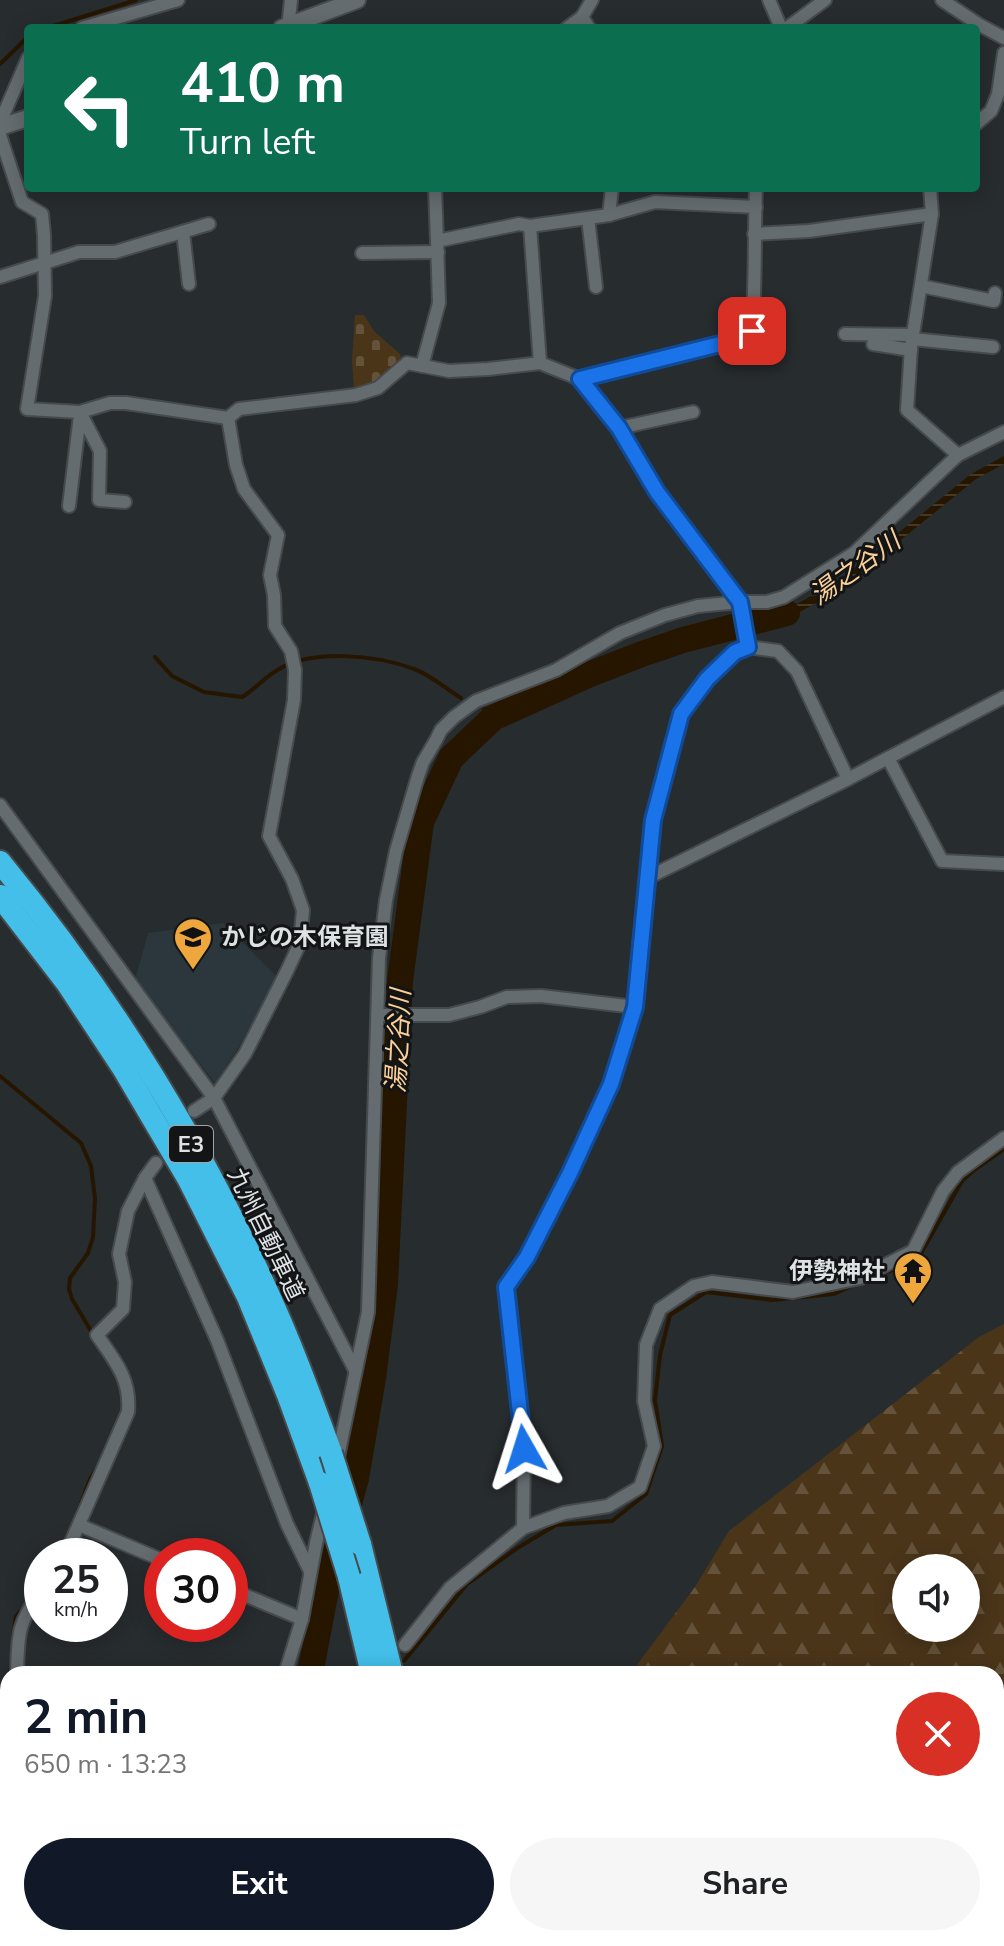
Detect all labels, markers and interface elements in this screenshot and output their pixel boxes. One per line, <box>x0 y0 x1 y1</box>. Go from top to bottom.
text: 410 m <box>180 45 345 122</box>
icon: left <box>48 56 152 160</box>
text: Turn left <box>180 118 315 167</box>
pin <box>718 297 786 365</box>
icon: arrive <box>730 309 774 353</box>
water label: 湯之谷川 <box>803 522 910 613</box>
school or university icon: かじの木保育園 <box>172 916 214 971</box>
place label: かじの木保育園 <box>221 921 389 953</box>
water label: 湯之谷川 <box>378 985 419 1094</box>
road number: E3 <box>169 1126 213 1162</box>
street label: 九州自動車道 <box>220 1162 312 1306</box>
temple icon: 伊勢神社 <box>892 1250 934 1305</box>
place label: 伊勢神社 <box>789 1255 885 1287</box>
position arrow <box>482 1407 566 1491</box>
speed limit sign: 30 <box>144 1538 248 1642</box>
text: 25 <box>52 1553 100 1607</box>
map controls <box>892 1554 980 1642</box>
button: sound <box>892 1554 980 1642</box>
text: km/h <box>54 1596 98 1623</box>
text: 2 min <box>24 1684 148 1750</box>
button: close <box>896 1692 980 1776</box>
text: 650 m · 13:23 <box>24 1747 187 1782</box>
button: Exit <box>24 1838 494 1930</box>
button: Share <box>510 1838 980 1930</box>

